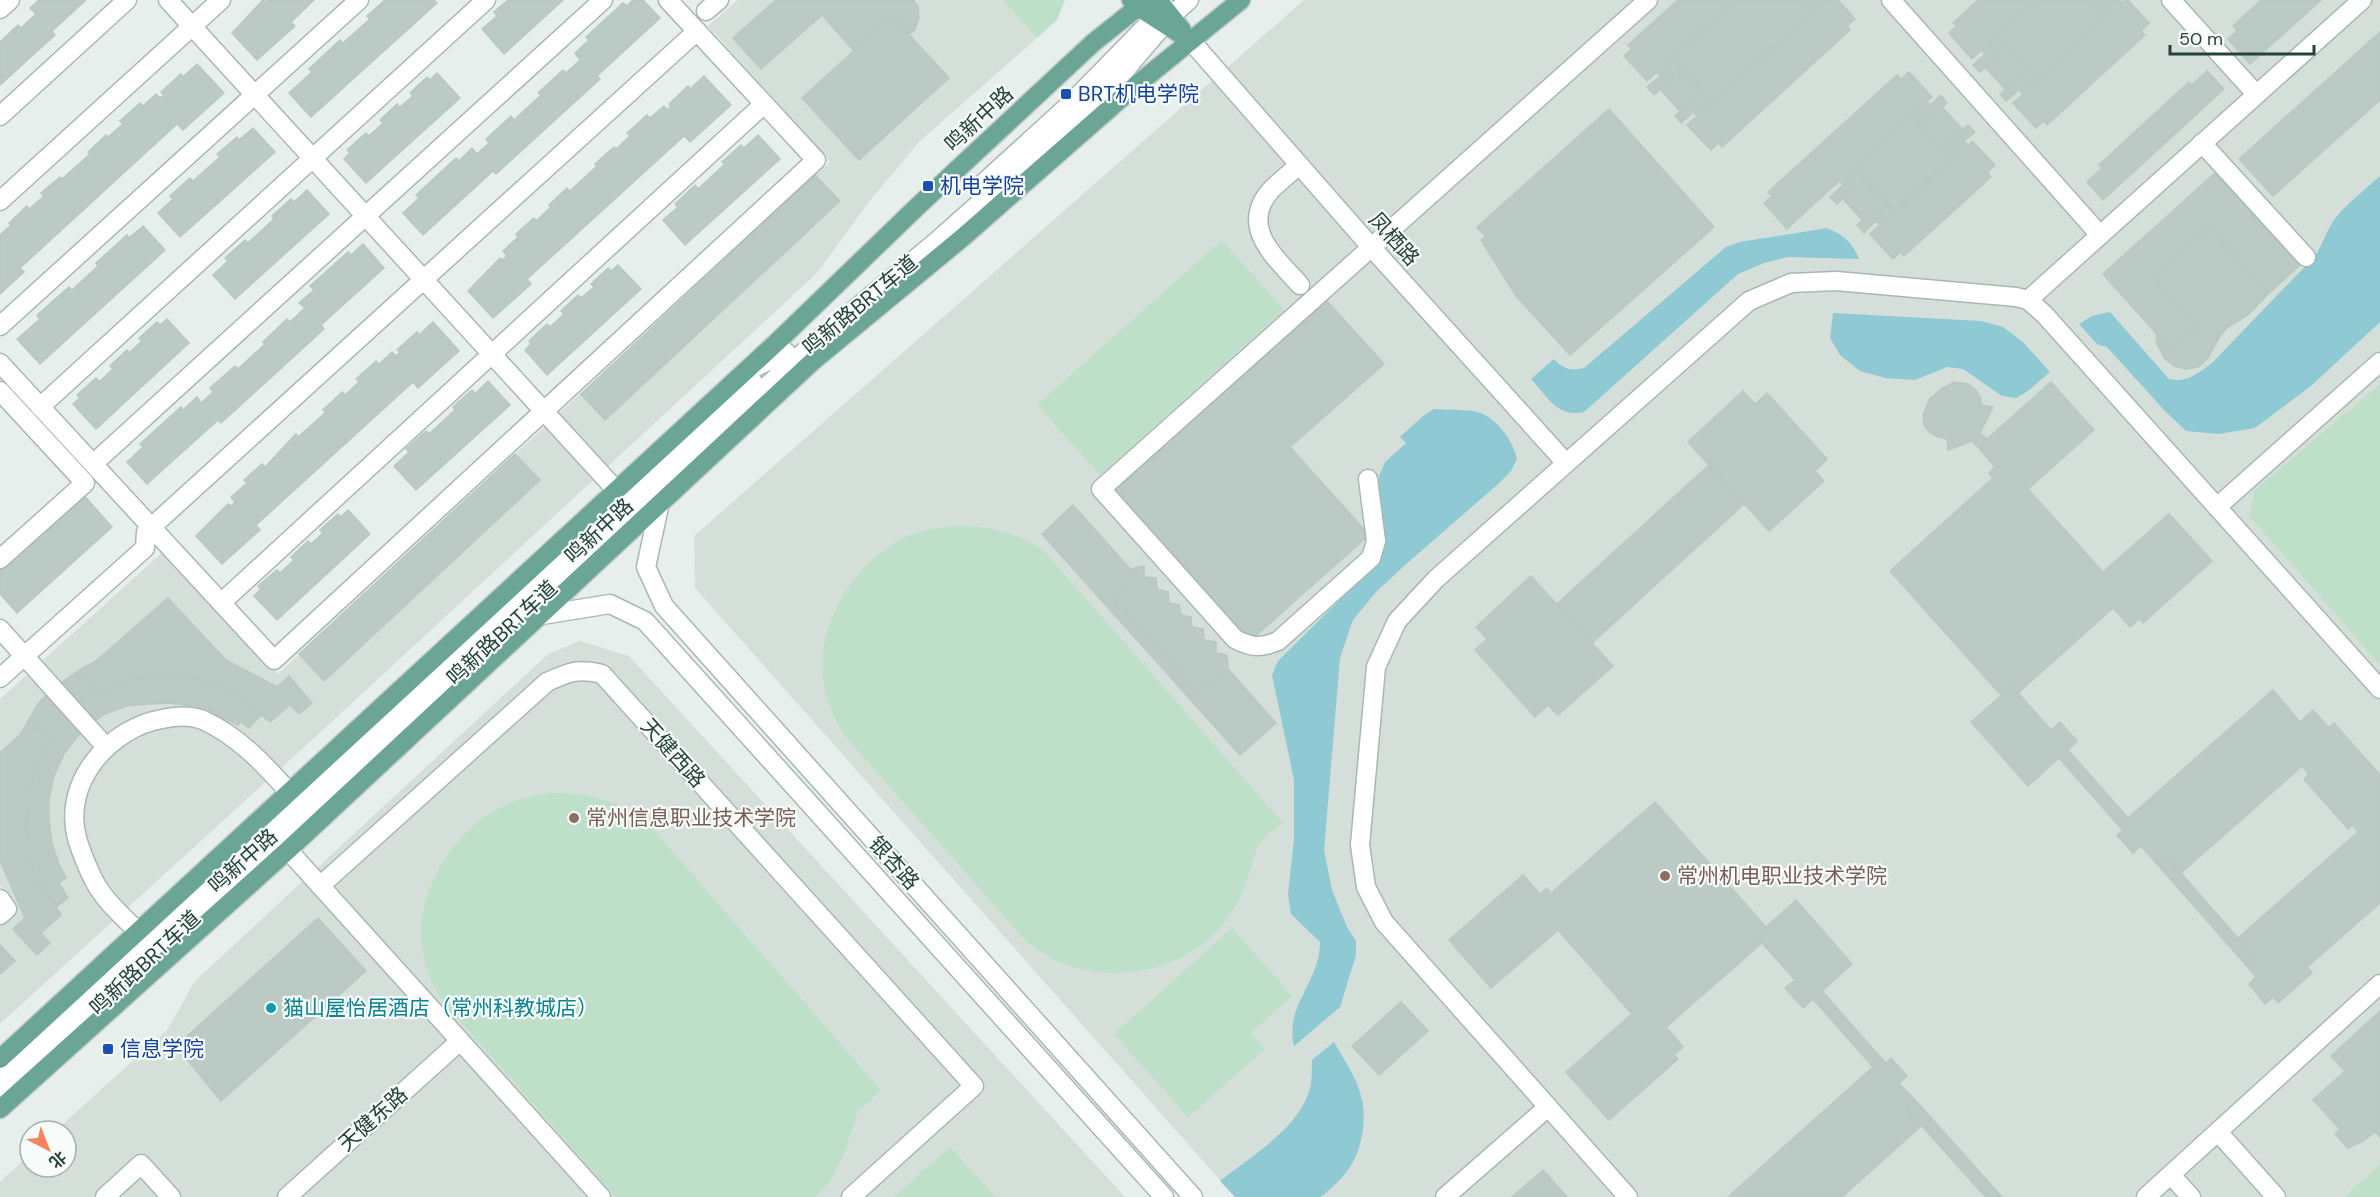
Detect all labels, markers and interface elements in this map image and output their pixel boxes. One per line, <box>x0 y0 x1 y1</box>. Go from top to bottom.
scale bar <box>2170 18 2314 56</box>
text: 50 m <box>2179 27 2223 51</box>
street label: 鸣新中路 <box>939 80 1019 158</box>
place label: BRT机电学院 <box>1078 80 1199 108</box>
marker: BRT机电学院 <box>1059 87 1073 101</box>
place label: 机电学院 <box>940 172 1024 200</box>
marker: 机电学院 <box>921 179 935 193</box>
street label: 凤栖路 <box>1363 206 1425 272</box>
street label: 鸣新路BRT车道 <box>797 249 923 361</box>
street label: 鸣新中路 <box>559 492 639 570</box>
street label: 鸣新路BRT车道 <box>441 574 563 692</box>
street label: 天健西路 <box>634 712 712 794</box>
place label: 常州信息职业技术学院 <box>586 804 796 832</box>
marker: 常州信息职业技术学院 <box>567 811 581 825</box>
street label: 鸣新中路 <box>202 822 284 900</box>
street label: 银杏路 <box>863 830 925 896</box>
place label: 常州机电职业技术学院 <box>1677 862 1887 890</box>
marker: 常州机电职业技术学院 <box>1658 869 1672 883</box>
street label: 鸣新路BRT车道 <box>84 904 206 1022</box>
place label: 猫山屋怡居酒店（常州科教城店） <box>283 994 598 1022</box>
marker: 猫山屋怡居酒店（常州科教城店） <box>264 1001 278 1015</box>
place label: 信息学院 <box>120 1035 204 1063</box>
marker: 信息学院 <box>101 1042 115 1056</box>
street label: 天健东路 <box>332 1080 414 1158</box>
north arrow <box>18 1119 78 1179</box>
text: 北 <box>45 1147 71 1173</box>

